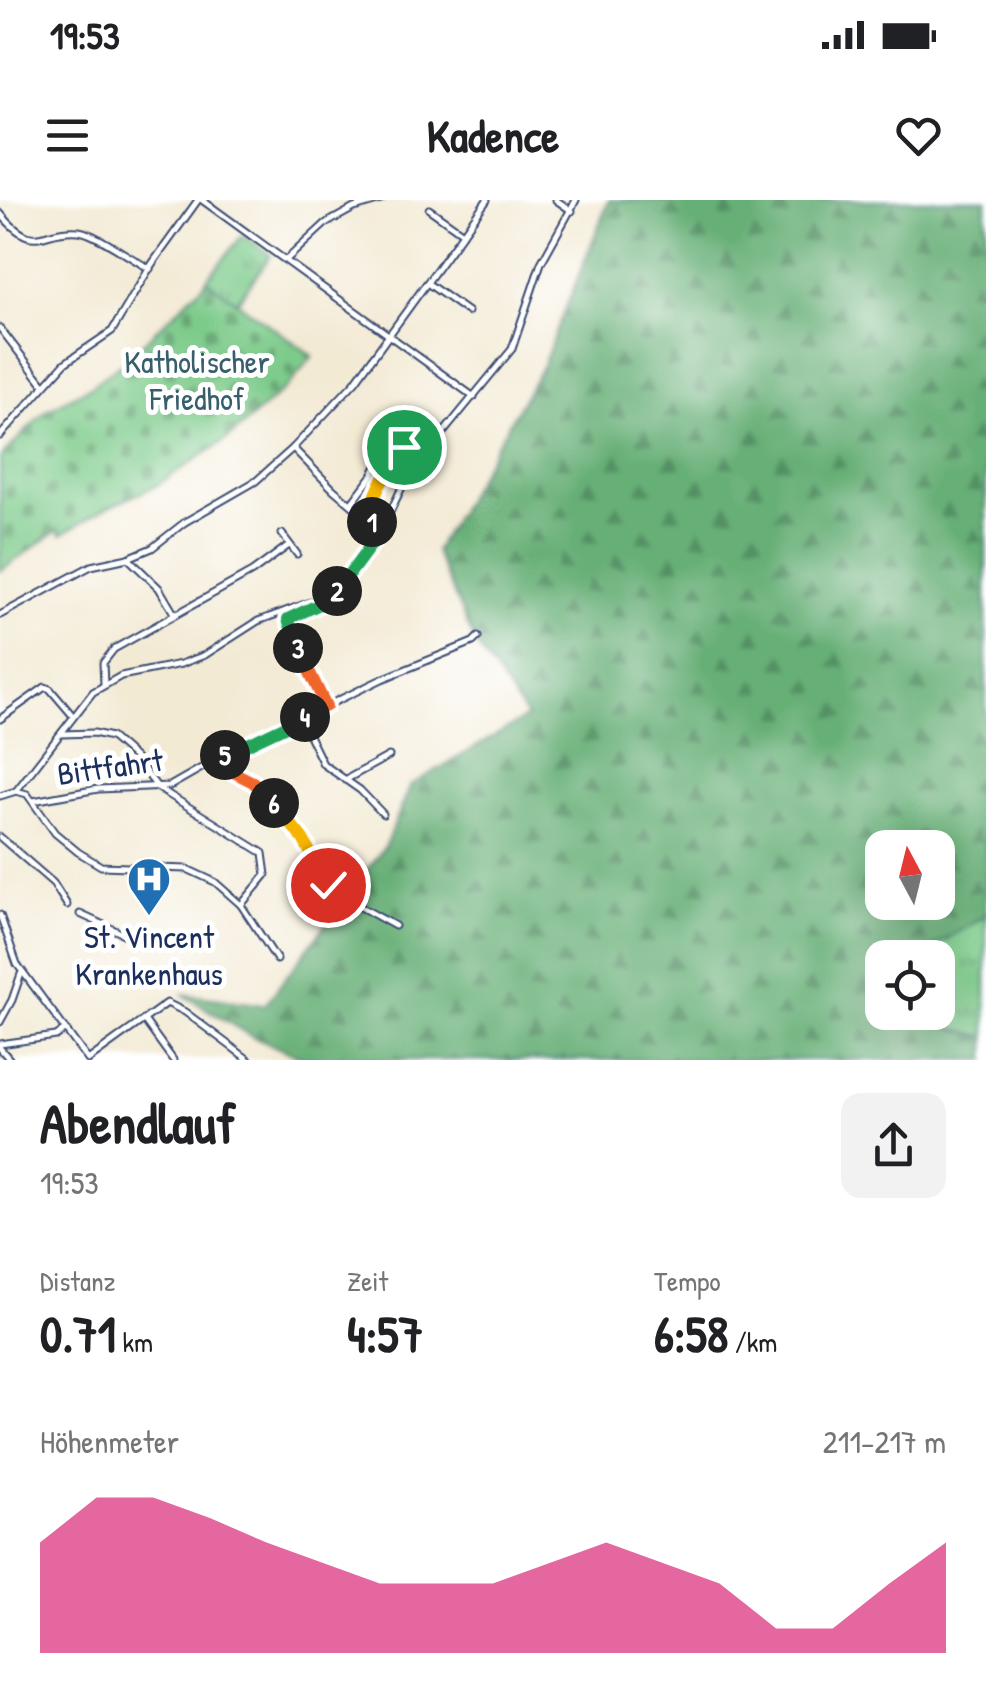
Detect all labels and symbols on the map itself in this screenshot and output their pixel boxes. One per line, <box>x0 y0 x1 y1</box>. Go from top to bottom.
park label: Katholischer Friedhof <box>124 340 270 420</box>
pin <box>362 405 447 490</box>
pin: 1 <box>347 497 397 547</box>
pin: 2 <box>312 566 362 616</box>
pin: 3 <box>273 623 323 673</box>
pin: 4 <box>280 692 330 742</box>
pin: 5 <box>200 730 250 780</box>
street label: Bittfahrt <box>54 738 166 795</box>
pin: 6 <box>249 778 299 828</box>
north arrow <box>865 830 955 920</box>
pin <box>286 843 371 928</box>
hospital icon: St. Vincent Krankenhaus <box>126 856 172 917</box>
place label: St. Vincent Krankenhaus <box>75 915 223 995</box>

